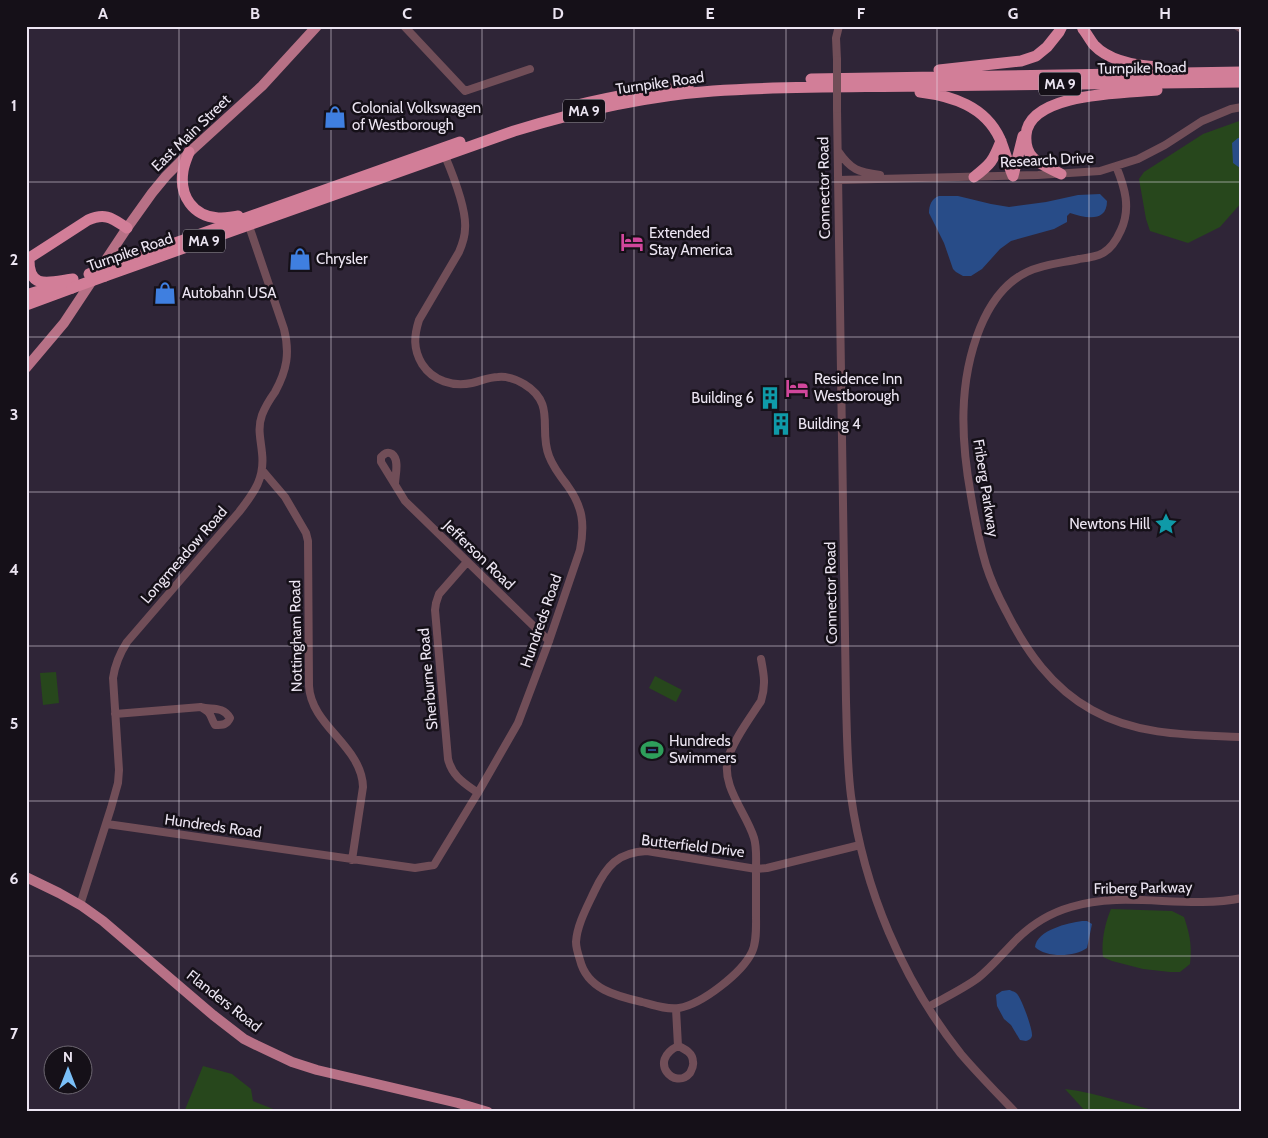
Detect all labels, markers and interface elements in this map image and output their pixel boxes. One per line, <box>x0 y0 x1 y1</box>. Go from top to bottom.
text: A <box>98 4 108 23</box>
text: B <box>250 4 260 23</box>
text: C <box>402 4 412 23</box>
text: D <box>552 4 564 23</box>
text: E <box>705 4 715 23</box>
text: F <box>857 4 866 23</box>
text: G <box>1008 4 1018 23</box>
text: H <box>1159 4 1171 23</box>
street label: Turnpike Road <box>1097 58 1187 78</box>
street label: Turnpike Road <box>615 68 705 98</box>
road number: MA 9 <box>1039 72 1081 96</box>
street label: East Main Street <box>148 91 234 175</box>
text: 1 <box>11 96 17 115</box>
place label: Colonial Volkswagen of Westborough <box>352 99 481 134</box>
road number: MA 9 <box>563 100 605 122</box>
shop icon: Colonial Volkswagen of Westborough <box>322 104 348 130</box>
street label: Connector Road <box>814 137 834 239</box>
street label: Research Drive <box>1000 149 1095 171</box>
place label: Extended Stay America <box>649 224 733 259</box>
street label: Turnpike Road <box>85 229 175 275</box>
hotel icon: Extended Stay America <box>619 229 645 255</box>
road number: MA 9 <box>183 230 225 252</box>
shop icon: Chrysler <box>287 246 313 272</box>
text: 2 <box>10 250 18 269</box>
place label: Chrysler <box>316 250 368 268</box>
shop icon: Autobahn USA <box>152 280 178 306</box>
place label: Autobahn USA <box>182 284 277 302</box>
place label: Residence Inn Westborough <box>814 370 902 405</box>
hotel icon: Residence Inn Westborough <box>784 375 810 401</box>
building icon: Building 6 <box>757 385 783 411</box>
place label: Building 6 <box>691 389 754 407</box>
text: 3 <box>10 405 18 424</box>
building icon: Building 4 <box>768 411 794 437</box>
place label: Building 4 <box>798 415 861 433</box>
street label: Friberg Parkway <box>969 438 1003 539</box>
street label: Longmeadow Road <box>137 503 231 607</box>
place icon: Newtons Hill <box>1153 511 1179 537</box>
place label: Newtons Hill <box>1069 515 1150 533</box>
street label: Jefferson Road <box>439 516 518 594</box>
street label: Connector Road <box>821 542 841 644</box>
text: 4 <box>9 560 19 579</box>
street label: Hundreds Road <box>517 572 565 670</box>
street label: Nottingham Road <box>286 580 306 692</box>
street label: Sherburne Road <box>415 627 441 731</box>
text: 5 <box>10 714 18 733</box>
place label: Hundreds Swimmers <box>669 732 737 767</box>
sports icon: Hundreds Swimmers <box>639 737 665 763</box>
street label: Hundreds Road <box>163 810 263 842</box>
street label: Butterfield Drive <box>640 831 746 861</box>
text: 6 <box>10 869 19 888</box>
street label: Friberg Parkway <box>1093 878 1193 898</box>
street label: Flanders Road <box>183 966 265 1036</box>
text: 7 <box>10 1024 19 1043</box>
north arrow <box>42 1046 92 1096</box>
text: N <box>63 1048 73 1066</box>

